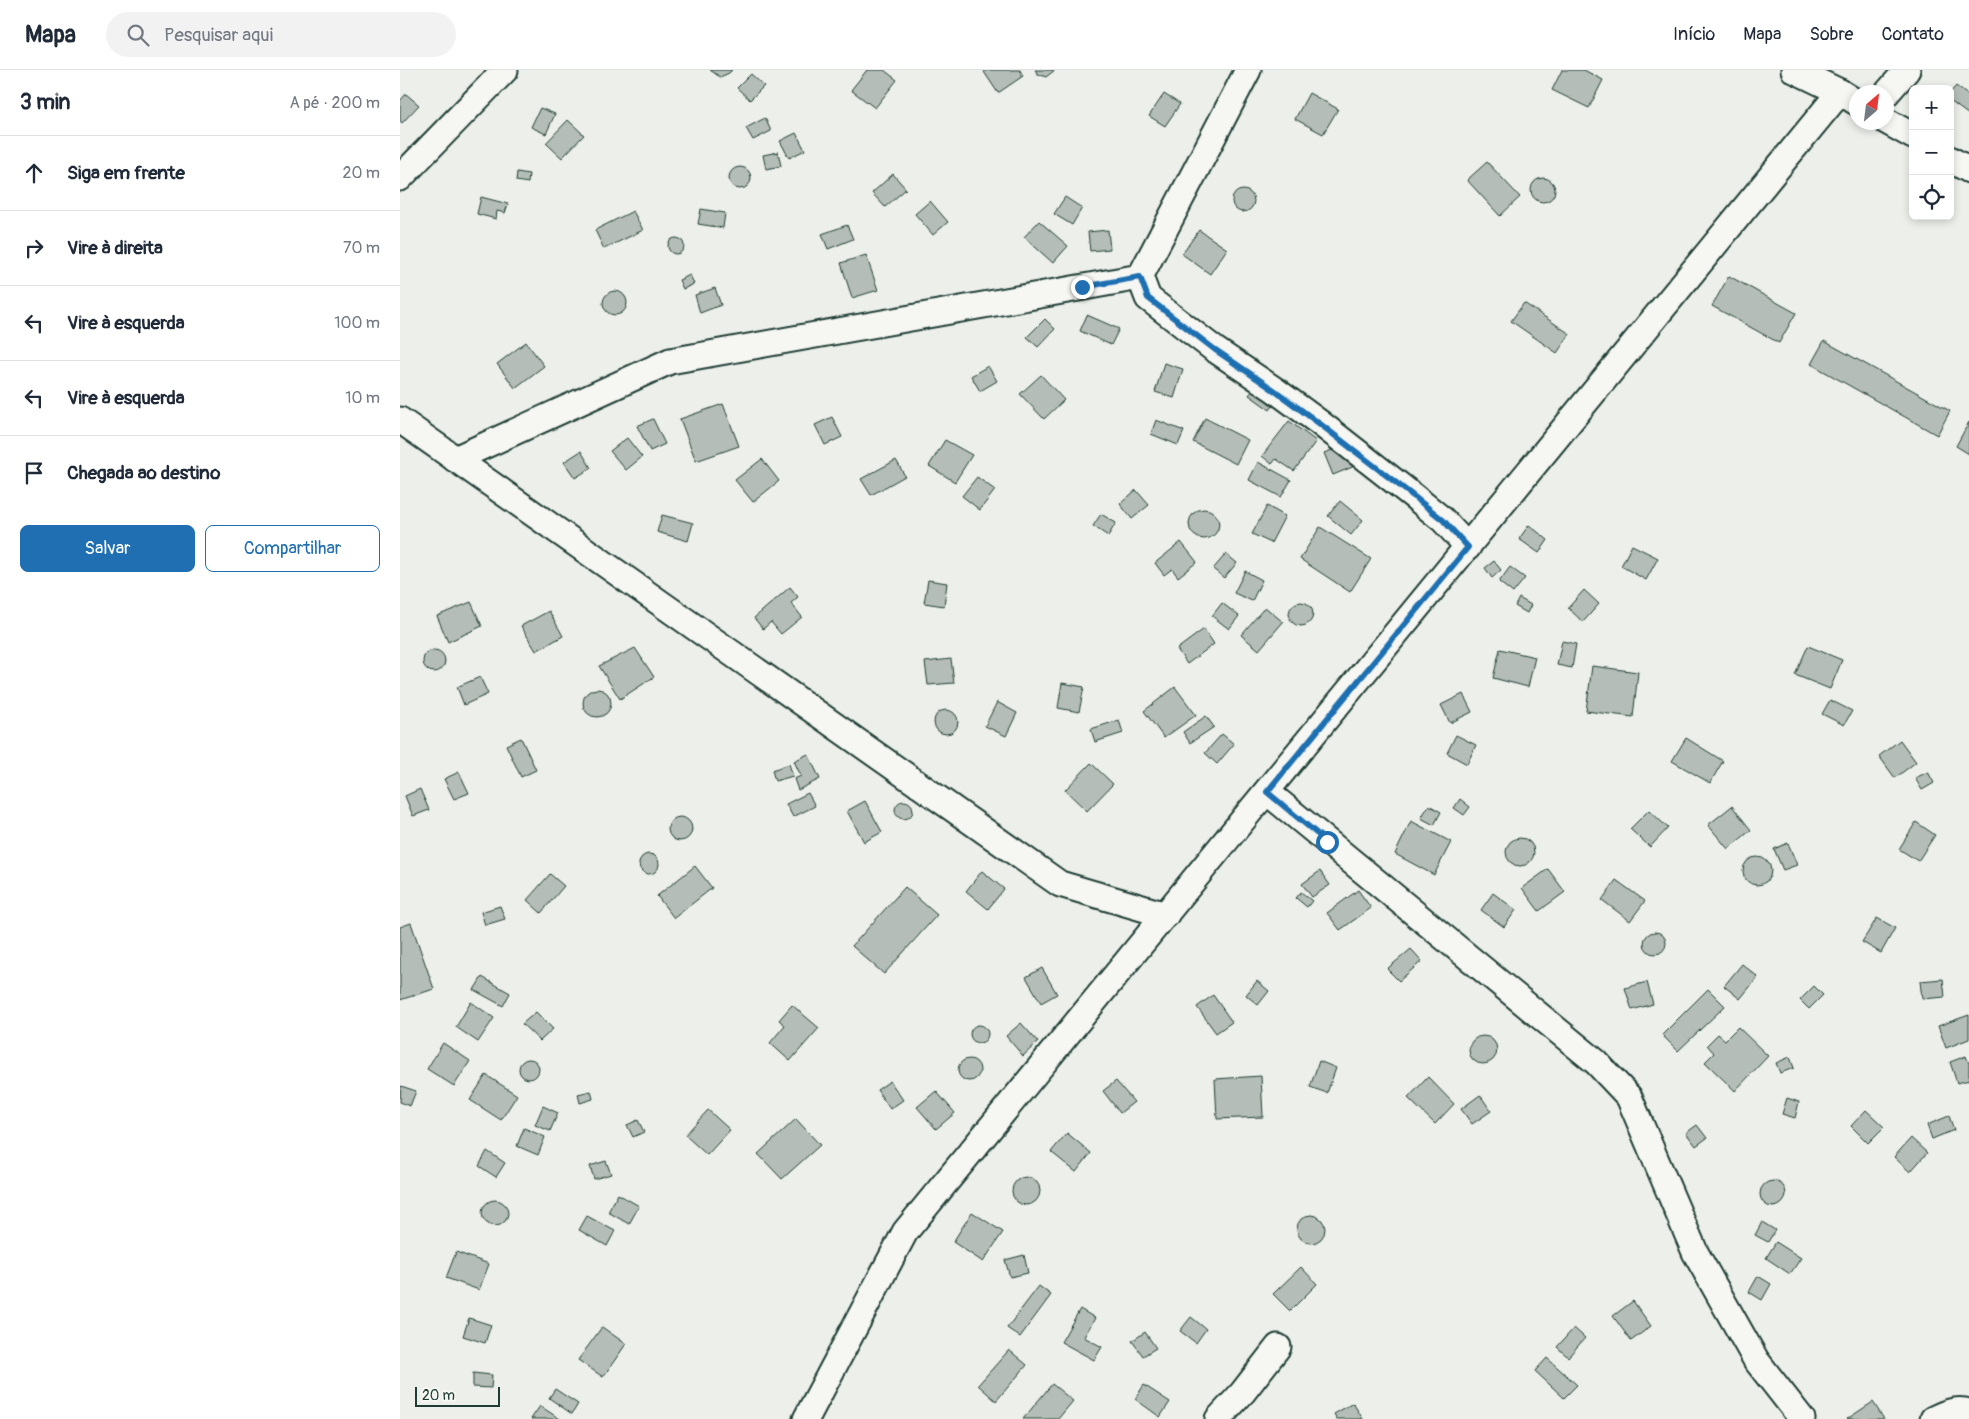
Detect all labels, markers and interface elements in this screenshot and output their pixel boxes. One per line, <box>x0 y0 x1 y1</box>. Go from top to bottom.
search box <box>106 12 456 57</box>
text: Mapa <box>25 20 76 49</box>
icon: search <box>124 21 152 49</box>
text: Pesquisar aqui <box>164 23 273 47</box>
text: Início <box>1673 23 1715 46</box>
text: Mapa <box>1743 23 1781 46</box>
text: Sobre <box>1809 23 1853 46</box>
text: Contato <box>1881 23 1944 46</box>
north arrow <box>1849 85 1894 130</box>
map controls <box>1909 85 1954 220</box>
button: + <box>1909 85 1954 130</box>
text: 3 min <box>20 89 70 116</box>
text: A pé · 200 m <box>289 93 380 113</box>
button: − <box>1909 130 1954 175</box>
icon: ahead <box>20 159 48 187</box>
text: Siga em frente <box>67 161 185 185</box>
text: 20 m <box>342 163 380 183</box>
button: locate <box>1909 175 1954 220</box>
icon: right <box>20 234 48 262</box>
text: Vire à direita <box>67 236 163 260</box>
text: 70 m <box>343 238 380 258</box>
route end <box>1071 276 1094 299</box>
icon: left <box>20 309 48 337</box>
text: Vire à esquerda <box>67 311 185 335</box>
text: 100 m <box>334 313 380 333</box>
icon: left <box>20 384 48 412</box>
text: Vire à esquerda <box>67 386 185 410</box>
text: 10 m <box>345 388 380 408</box>
icon: arrive <box>20 459 48 487</box>
text: Chegada ao destino <box>67 461 220 485</box>
button: Salvar <box>20 525 195 572</box>
button: Compartilhar <box>205 525 380 572</box>
route start <box>1316 831 1339 854</box>
scale bar <box>415 1384 500 1407</box>
text: 20 m <box>422 1387 455 1404</box>

